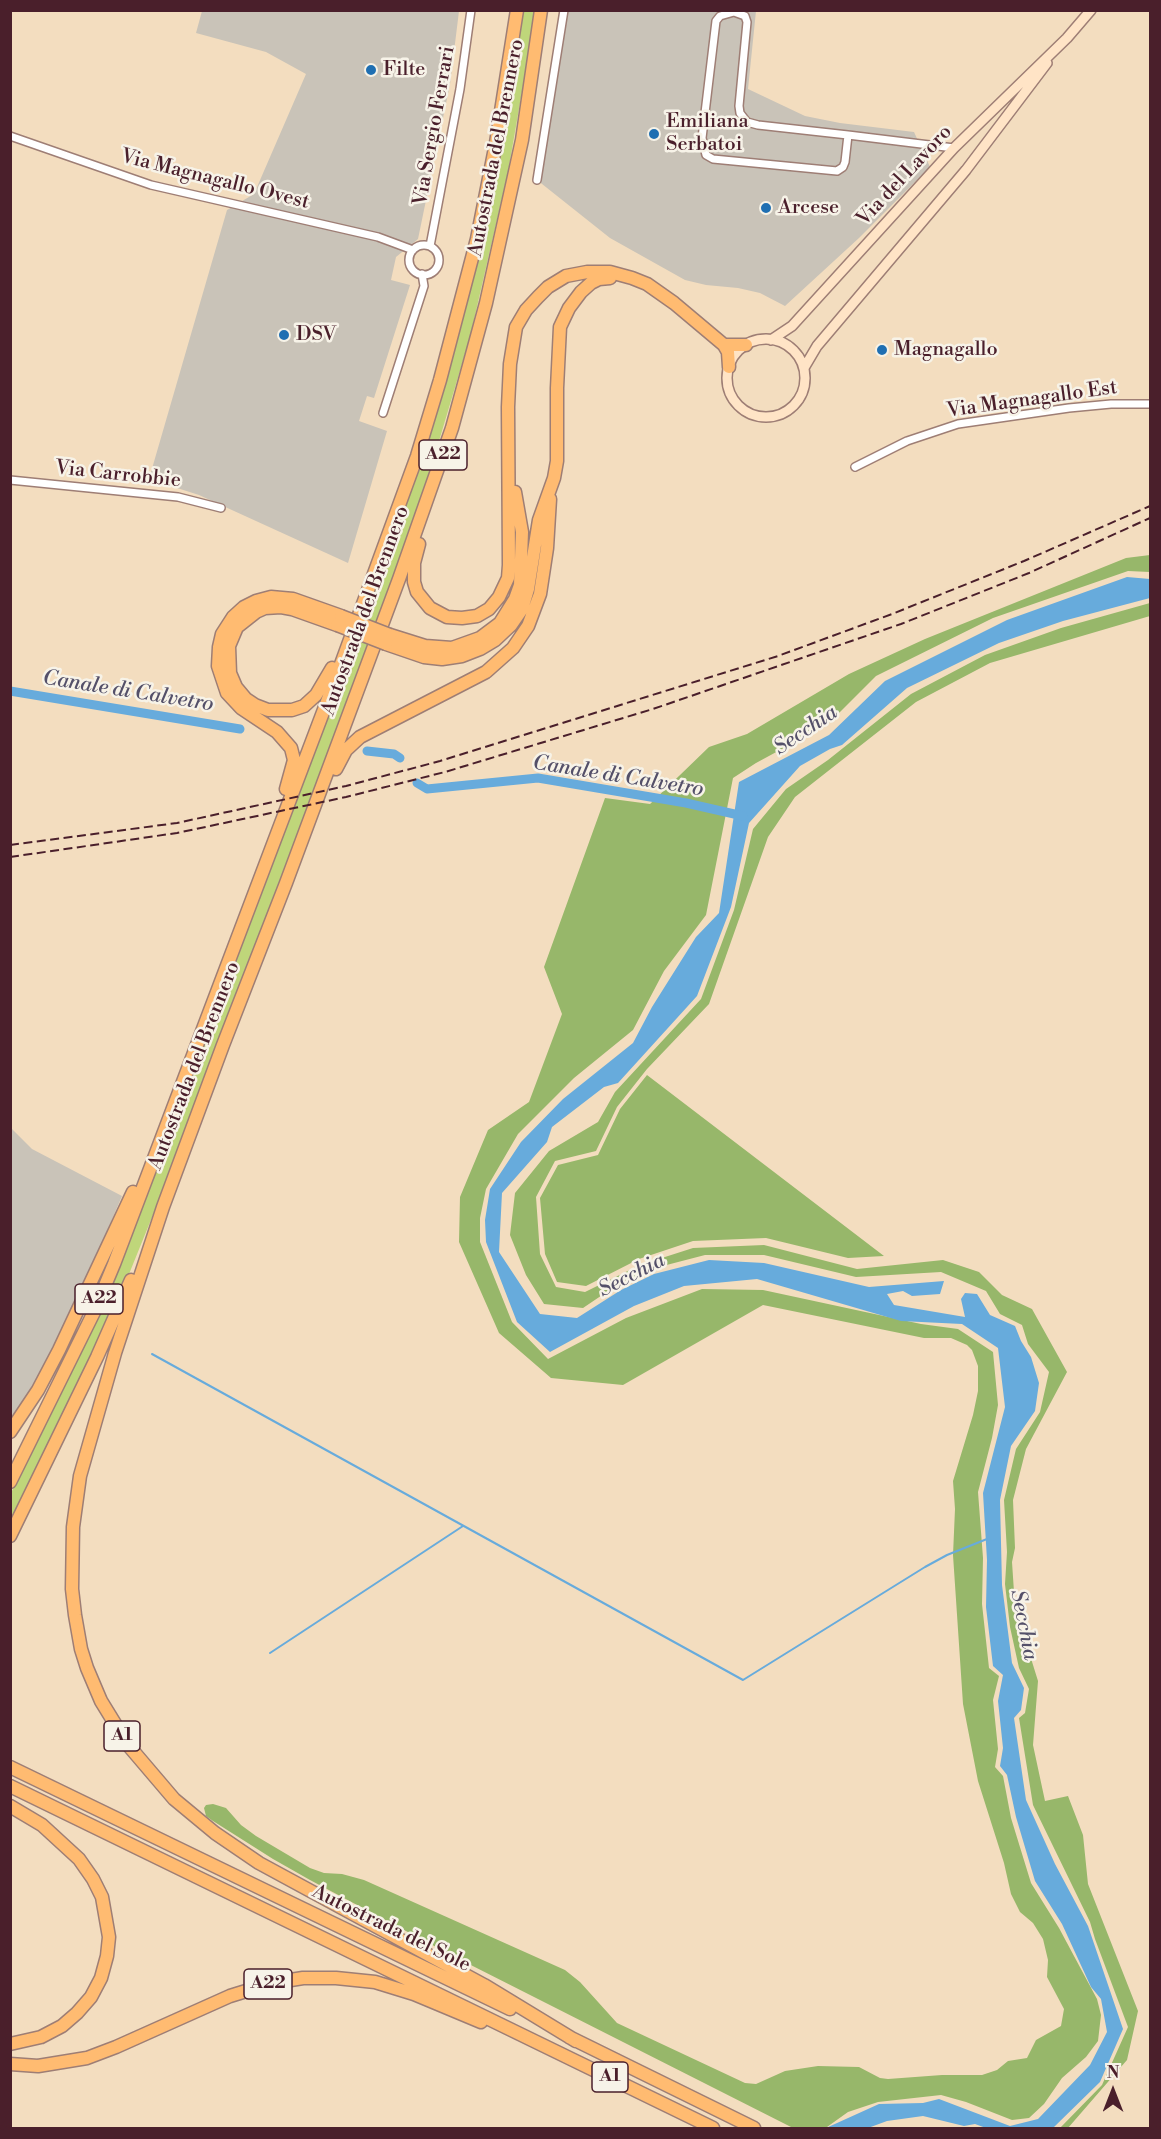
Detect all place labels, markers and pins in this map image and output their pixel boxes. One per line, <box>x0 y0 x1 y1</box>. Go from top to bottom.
place label: Filte <box>383 58 425 82</box>
marker: Filte <box>364 63 378 77</box>
place label: Emiliana Serbatoi <box>666 110 749 157</box>
marker: Emiliana Serbatoi <box>647 127 661 141</box>
place label: Arcese <box>778 196 839 220</box>
marker: Arcese <box>759 201 773 215</box>
place label: DSV <box>296 323 336 347</box>
marker: DSV <box>277 328 291 342</box>
place label: Magnagallo <box>894 338 998 362</box>
marker: Magnagallo <box>875 343 889 357</box>

